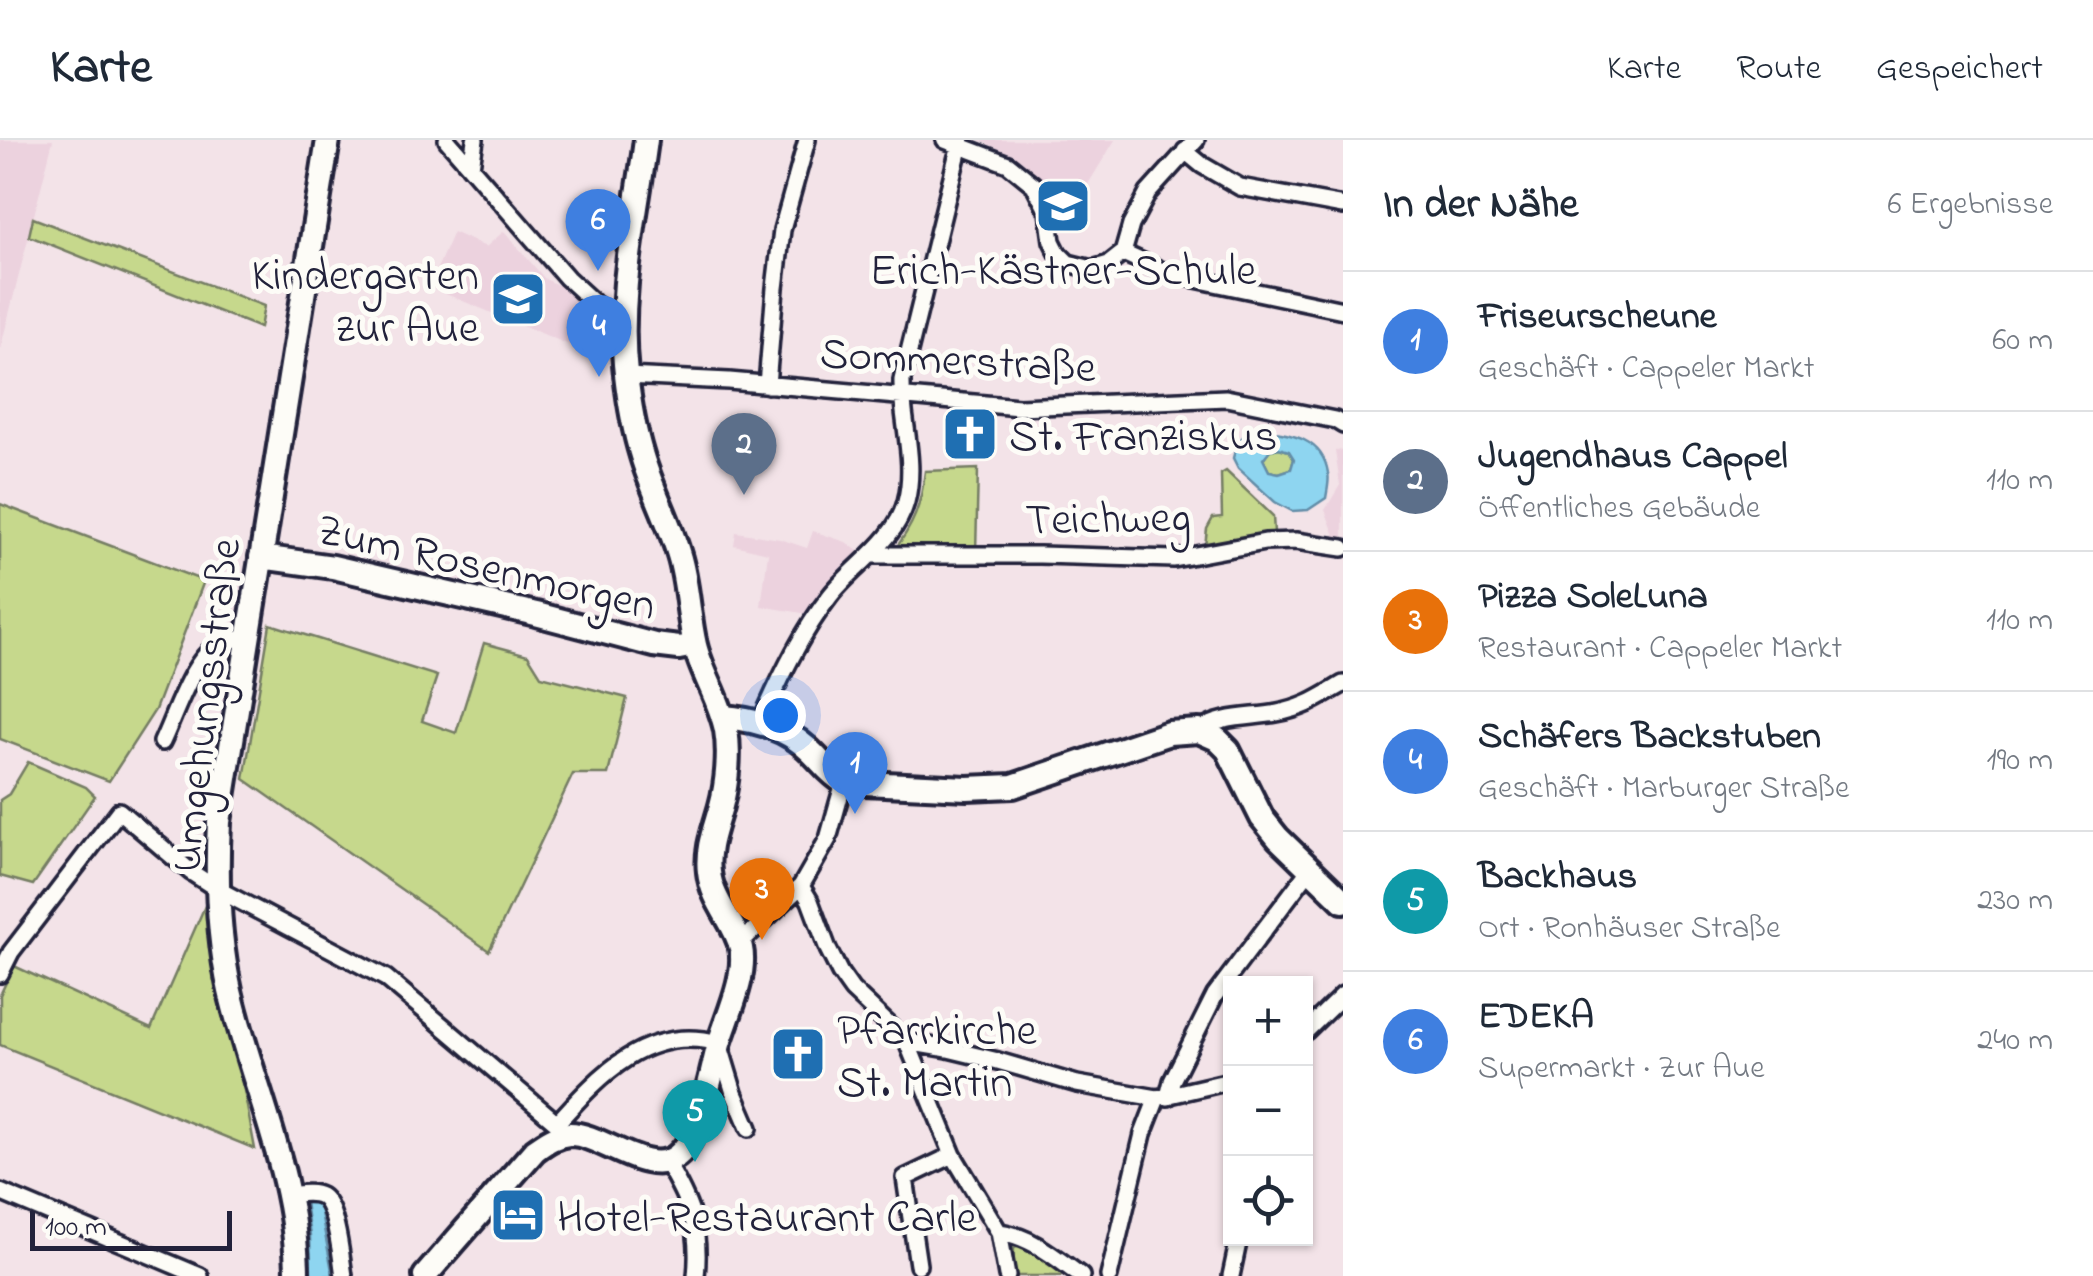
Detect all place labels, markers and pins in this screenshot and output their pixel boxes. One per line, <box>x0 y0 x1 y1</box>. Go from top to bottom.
school or university icon: Erich-Kästner-Schule <box>1033 176 1093 236</box>
pin: 6 <box>566 188 630 271</box>
place label: Erich-Kästner-Schule <box>870 240 1257 306</box>
place label: Kindergarten zur Aue <box>252 245 480 363</box>
school or university icon: Kindergarten zur Aue <box>488 269 548 329</box>
pin: 4 <box>566 294 632 377</box>
church icon: St. Franziskus <box>940 404 1000 464</box>
place label: St. Franziskus <box>1009 406 1278 472</box>
pin: 2 <box>712 412 776 495</box>
pin: 1 <box>822 732 888 814</box>
pin: 3 <box>730 858 794 940</box>
place label: Pfarrkirche St. Martin <box>837 1000 1038 1118</box>
church icon: Pfarrkirche St. Martin <box>768 1024 828 1084</box>
pin: 5 <box>662 1080 728 1162</box>
hotel icon: Hotel-Restaurant Carle <box>488 1185 548 1245</box>
place label: Hotel-Restaurant Carle <box>557 1187 978 1253</box>

